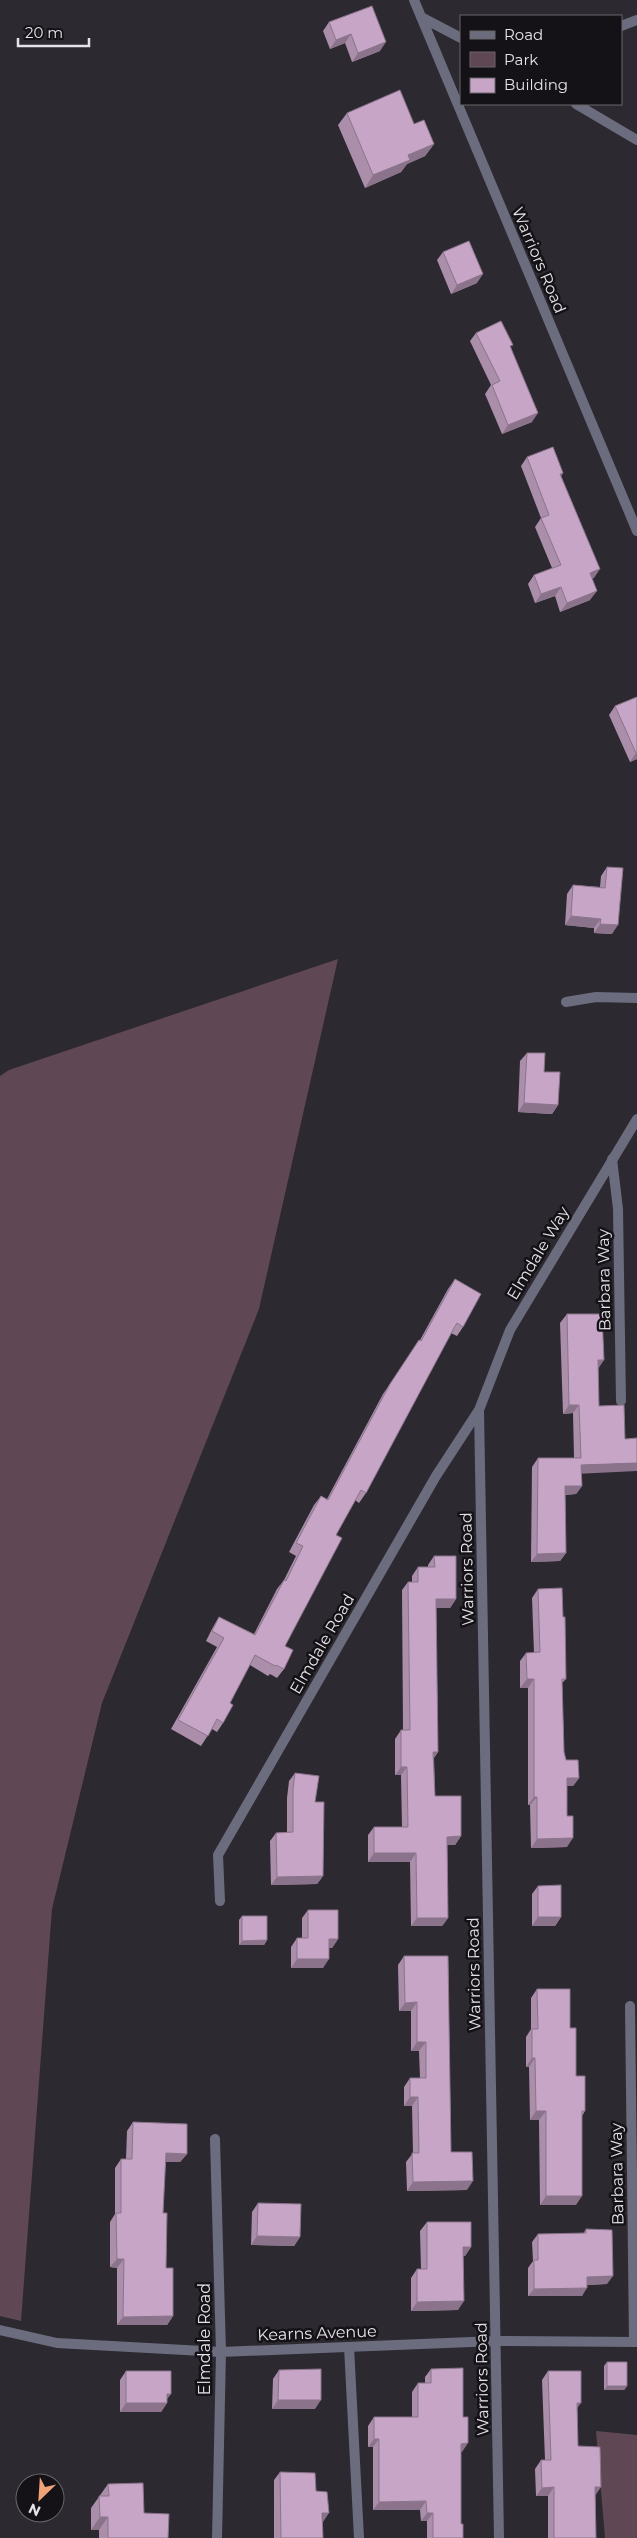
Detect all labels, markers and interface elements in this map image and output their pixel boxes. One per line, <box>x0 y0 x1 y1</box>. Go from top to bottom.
scale bar <box>18 15 89 47</box>
legend <box>460 15 622 105</box>
text: 20 m <box>25 23 63 42</box>
text: Road <box>504 25 543 44</box>
text: Park <box>504 50 538 69</box>
text: Building <box>504 75 568 94</box>
street label: Warriors Road <box>508 204 570 316</box>
street label: Elmdale Way <box>503 1203 573 1303</box>
street label: Barbara Way <box>594 1228 614 1331</box>
street label: Warriors Road <box>457 1512 477 1626</box>
street label: Elmdale Road <box>286 1591 358 1697</box>
street label: Warriors Road <box>464 1917 484 2031</box>
street label: Barbara Way <box>607 2122 627 2225</box>
street label: Elmdale Road <box>195 2283 214 2395</box>
street label: Kearns Avenue <box>257 2321 377 2345</box>
street label: Warriors Road <box>472 2322 492 2436</box>
north arrow <box>15 2473 65 2523</box>
text: N <box>26 2499 43 2520</box>

